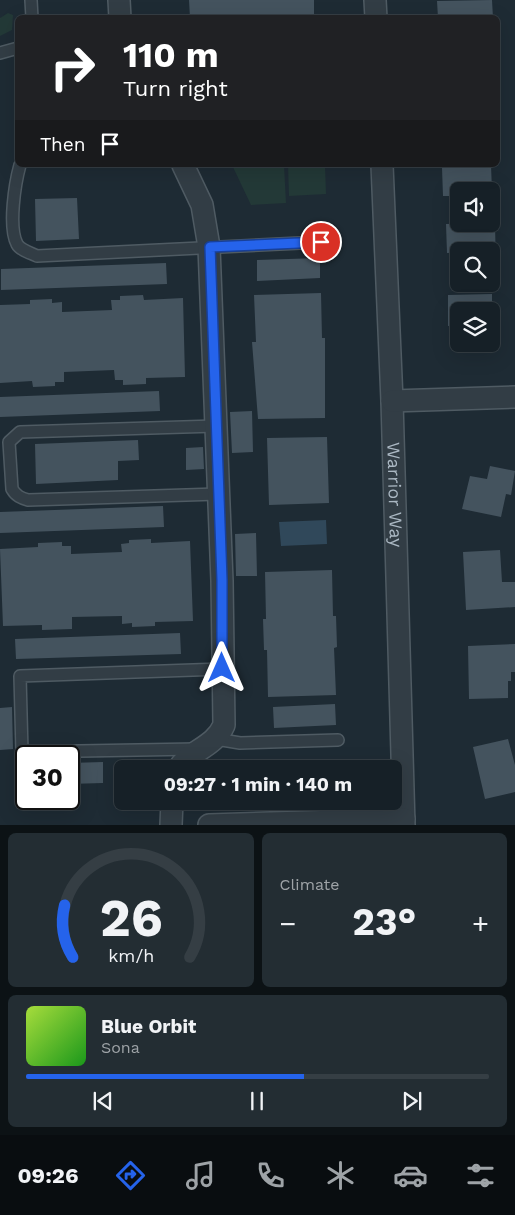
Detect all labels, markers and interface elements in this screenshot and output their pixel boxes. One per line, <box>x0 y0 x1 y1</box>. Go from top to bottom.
text: 110 m <box>123 34 219 76</box>
icon: right <box>40 35 105 100</box>
text: Turn right <box>123 76 228 101</box>
icon: arrive <box>96 130 124 158</box>
text: Then <box>40 133 86 156</box>
map controls <box>450 182 500 352</box>
button: sound <box>450 182 500 232</box>
pin <box>300 221 342 263</box>
icon: arrive <box>307 228 335 256</box>
button: search <box>450 242 500 292</box>
button: layers <box>450 302 500 352</box>
street label: Warrior Way <box>383 442 407 548</box>
position arrow <box>195 641 247 693</box>
speed limit sign: 30 <box>15 745 80 810</box>
text: 09:27 · 1 min · 140 m <box>164 773 352 796</box>
text: Climate <box>280 875 340 894</box>
text: 26 <box>99 888 162 949</box>
text: 23° <box>352 900 416 944</box>
text: − <box>280 907 296 940</box>
text: + <box>472 907 489 940</box>
text: km/h <box>108 945 154 966</box>
text: Blue Orbit <box>101 1015 196 1038</box>
text: Sona <box>101 1038 140 1057</box>
icon: previous <box>89 1087 117 1115</box>
icon: pause <box>243 1087 271 1115</box>
icon: next <box>398 1087 426 1115</box>
icon: directions <box>113 1158 148 1193</box>
icon: music <box>183 1158 218 1193</box>
icon: phone <box>253 1158 288 1193</box>
icon: climate <box>323 1158 358 1193</box>
icon: car <box>393 1158 428 1193</box>
icon: filters <box>463 1158 498 1193</box>
text: 09:26 <box>17 1163 78 1188</box>

